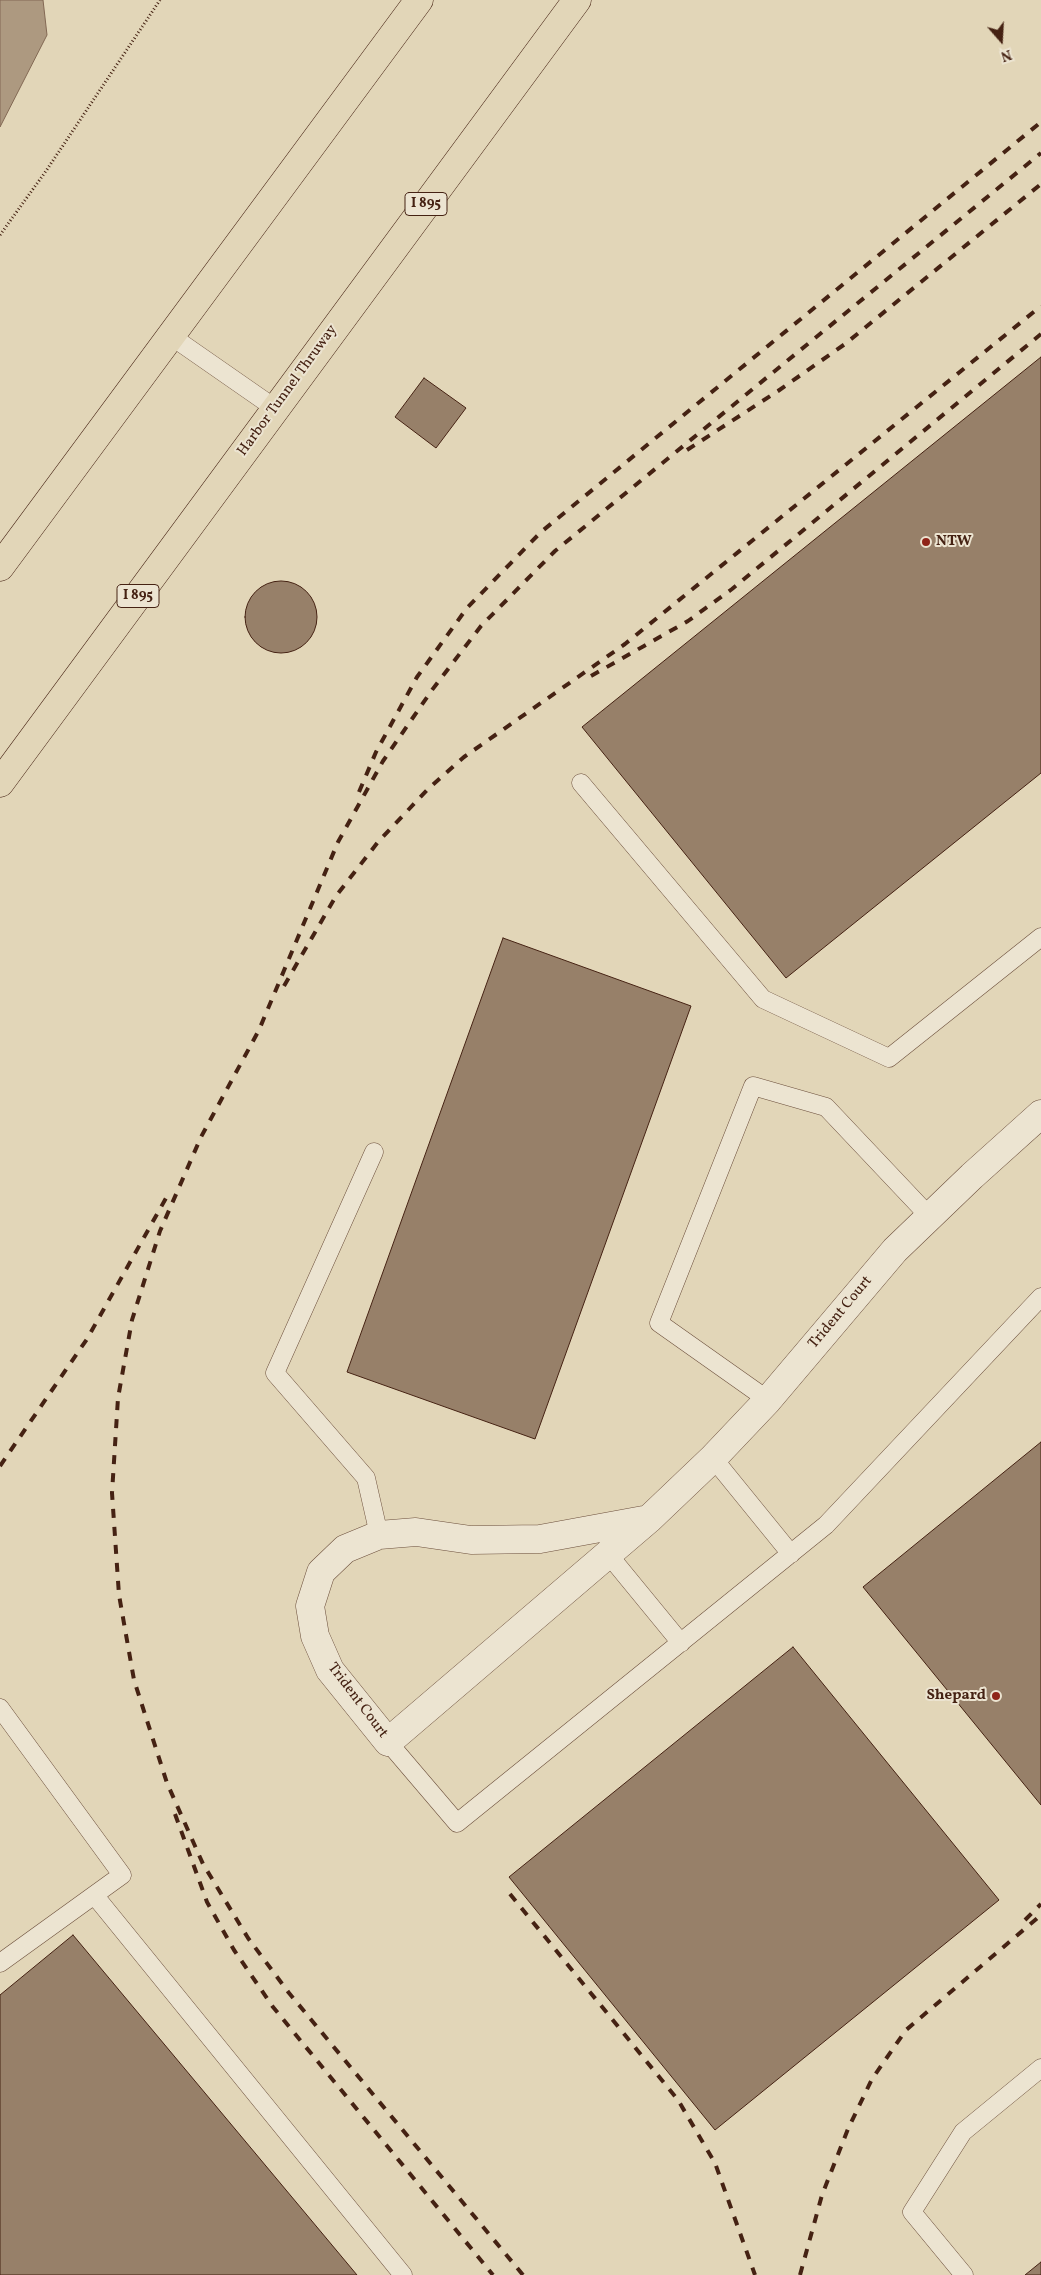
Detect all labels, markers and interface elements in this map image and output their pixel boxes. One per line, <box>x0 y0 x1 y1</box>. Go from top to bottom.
north arrow <box>976 15 1026 65</box>
text: N <box>998 44 1014 65</box>
road number: I 895 <box>405 192 447 215</box>
street label: Harbor Tunnel Thruway <box>234 322 342 460</box>
place label: NTW <box>936 533 972 551</box>
marker: NTW <box>920 536 932 548</box>
road number: I 895 <box>117 584 159 608</box>
street label: Trident Court <box>805 1273 877 1353</box>
street label: Trident Court <box>323 1660 391 1742</box>
place label: Shepard <box>927 1687 986 1705</box>
marker: Shepard <box>990 1690 1002 1702</box>

